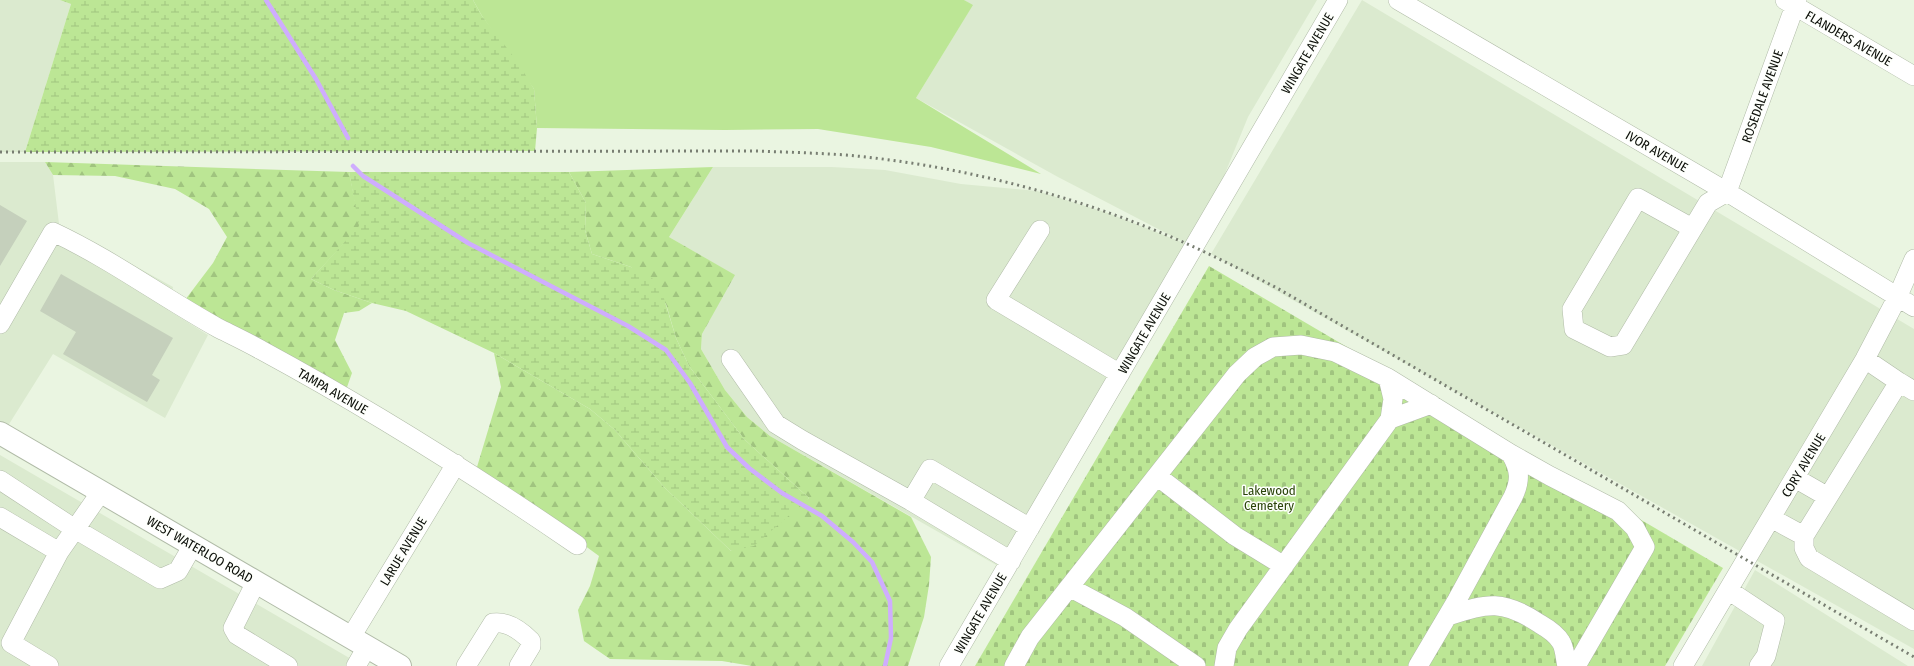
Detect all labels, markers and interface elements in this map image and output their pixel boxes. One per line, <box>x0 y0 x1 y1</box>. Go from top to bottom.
street label: FLANDERS AVENUE <box>1803 8 1895 69</box>
street label: WINGATE AVENUE <box>1278 10 1337 96</box>
street label: ROSEDALE AVENUE <box>1739 48 1786 145</box>
street label: IVOR AVENUE <box>1623 128 1690 175</box>
street label: WINGATE AVENUE <box>1115 290 1174 376</box>
street label: TAMPA AVENUE <box>295 365 370 418</box>
street label: CORY AVENUE <box>1779 431 1828 500</box>
park label: Lakewood Cemetery <box>1242 483 1296 513</box>
street label: WEST WATERLOO ROAD <box>144 513 255 586</box>
street label: LARUE AVENUE <box>377 514 430 588</box>
street label: WINGATE AVENUE <box>951 570 1010 656</box>

